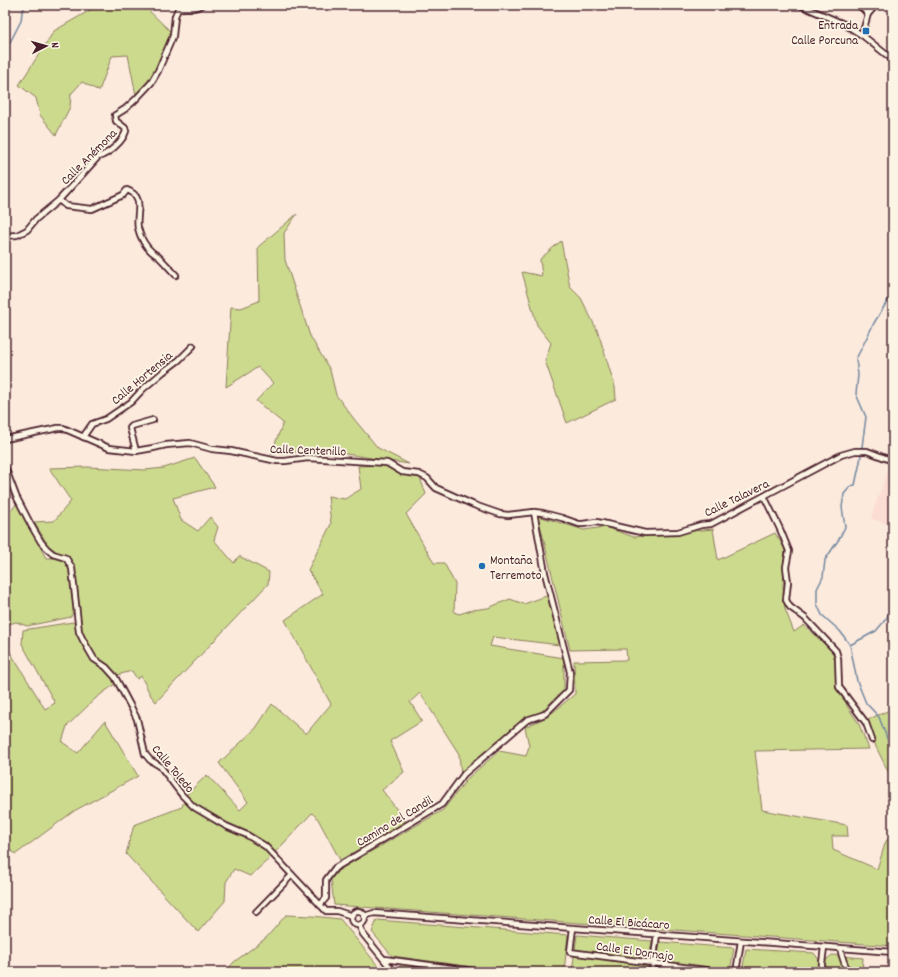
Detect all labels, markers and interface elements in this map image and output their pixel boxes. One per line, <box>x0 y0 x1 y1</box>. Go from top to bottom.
place label: Entrada Calle Porcuna <box>791 17 859 51</box>
north arrow <box>26 26 66 66</box>
marker: Entrada Calle Porcuna <box>861 26 871 36</box>
text: N <box>46 42 62 49</box>
street label: Calle Anémona <box>57 125 123 190</box>
street label: Calle Hortensia <box>108 347 178 410</box>
street label: Calle Centenillo <box>269 441 347 462</box>
street label: Calle Talavera <box>701 475 774 523</box>
place label: Montaña Terremoto <box>490 552 542 586</box>
marker: Montaña Terremoto <box>477 561 487 571</box>
street label: Calle Toledo <box>146 741 198 798</box>
street label: Camino del Candil <box>353 792 437 853</box>
street label: Calle El Bicácaro <box>587 911 670 936</box>
street label: Calle El Dornajo <box>595 938 675 967</box>

